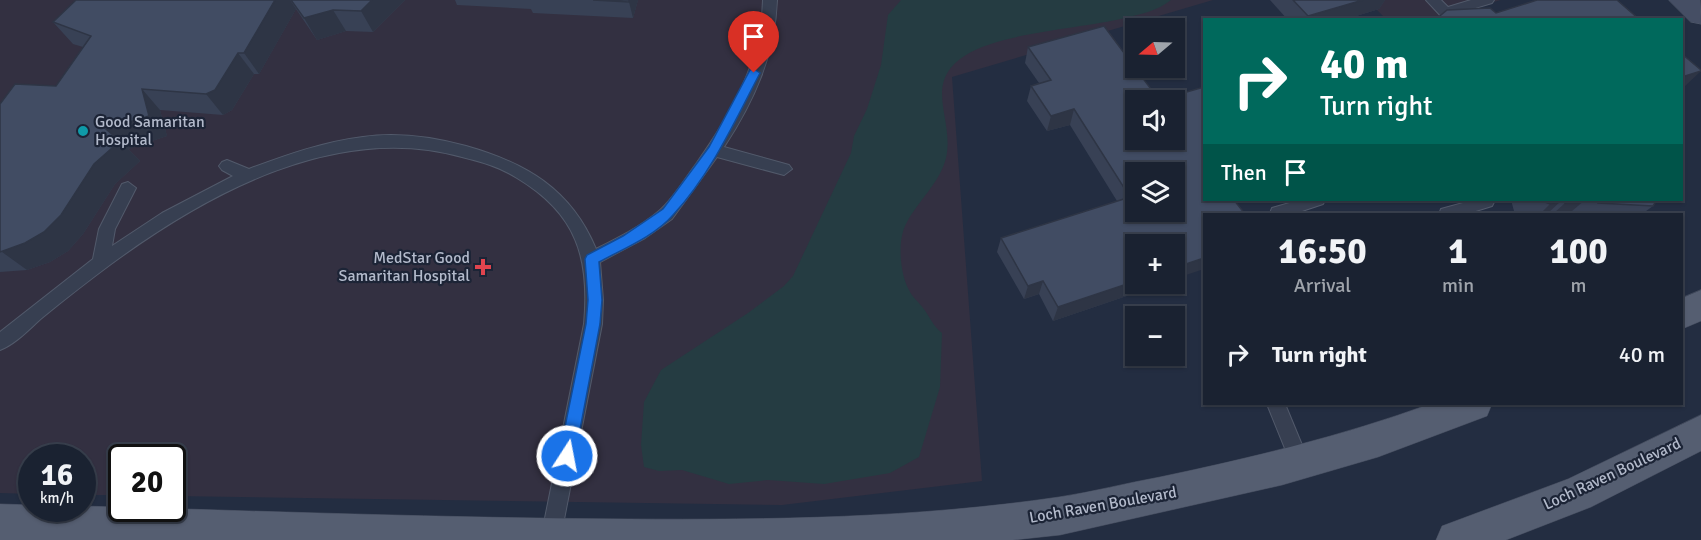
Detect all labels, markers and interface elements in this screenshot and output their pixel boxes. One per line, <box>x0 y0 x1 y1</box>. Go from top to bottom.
pin <box>728 11 779 73</box>
north arrow <box>1125 18 1185 78</box>
map controls <box>1125 18 1185 366</box>
icon: arrive <box>737 20 770 53</box>
text: 40 m <box>1320 39 1409 90</box>
icon: right <box>1221 42 1299 120</box>
button: sound <box>1125 90 1185 150</box>
text: Turn right <box>1320 90 1433 123</box>
place label: Good Samaritan Hospital <box>95 112 205 150</box>
marker: Good Samaritan Hospital <box>76 124 90 138</box>
icon: arrive <box>1279 156 1312 189</box>
text: Then <box>1221 159 1267 186</box>
button: layers <box>1125 162 1185 222</box>
text: 16:50 <box>1278 229 1367 274</box>
text: 1 <box>1448 229 1468 274</box>
text: 100 <box>1549 229 1608 274</box>
button: + <box>1125 234 1185 294</box>
place label: MedStar Good Samaritan Hospital <box>339 248 470 286</box>
marker: MedStar Good Samaritan Hospital <box>474 258 492 276</box>
text: Arrival <box>1294 273 1351 298</box>
text: min <box>1442 273 1474 298</box>
text: m <box>1571 273 1587 298</box>
button: − <box>1125 306 1185 366</box>
icon: right <box>1221 338 1254 371</box>
text: Turn right <box>1272 341 1367 368</box>
text: 40 m <box>1619 341 1665 368</box>
position arrow <box>535 424 599 488</box>
street label: Loch Raven Boulevard <box>1540 433 1684 515</box>
speed limit sign: 20 <box>108 444 186 522</box>
text: 16 <box>41 457 73 494</box>
street label: Loch Raven Boulevard <box>1028 482 1178 528</box>
text: km/h <box>40 489 74 507</box>

